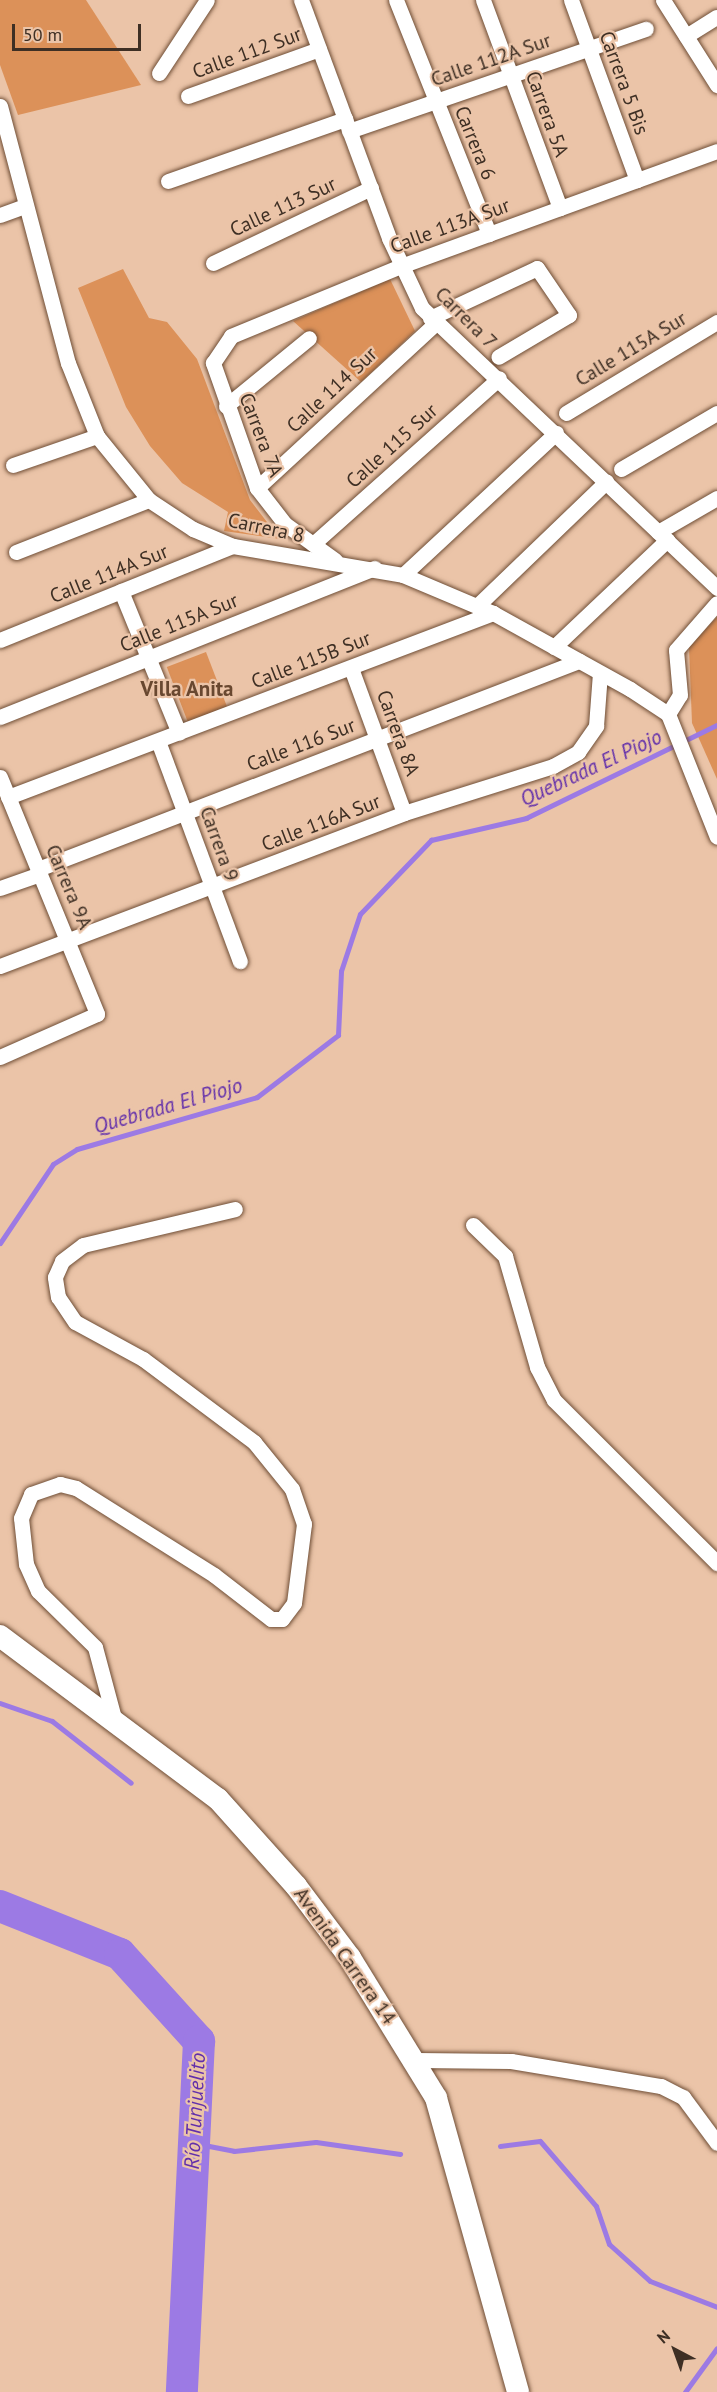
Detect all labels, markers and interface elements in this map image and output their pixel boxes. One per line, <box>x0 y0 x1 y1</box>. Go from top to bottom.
scale bar <box>15 12 144 50</box>
street label: Calle 112 Sur <box>189 22 305 84</box>
text: 50 m <box>23 23 62 46</box>
street label: Calle 112A Sur <box>427 28 555 92</box>
street label: Carrera 5 Bis <box>594 28 654 138</box>
street label: Carrera 5A <box>520 68 574 160</box>
street label: Carrera 6 <box>449 102 501 184</box>
street label: Calle 113 Sur <box>226 172 340 242</box>
street label: Calle 113A Sur <box>387 193 513 259</box>
street label: Carrera 7 <box>430 282 502 354</box>
street label: Calle 115A Sur <box>571 306 691 392</box>
street label: Calle 114 Sur <box>282 342 382 438</box>
street label: Carrera 7A <box>234 390 288 480</box>
street label: Calle 115 Sur <box>341 399 443 493</box>
street label: Carrera 8 <box>225 508 307 548</box>
street label: Calle 114A Sur <box>46 539 172 609</box>
street label: Calle 115A Sur <box>116 588 242 658</box>
street label: Calle 115B Sur <box>248 626 374 694</box>
district label: Villa Anita <box>140 676 234 702</box>
street label: Carrera 8A <box>371 687 425 779</box>
street label: Calle 116 Sur <box>243 713 359 777</box>
water label: Quebrada El Piojo <box>516 724 666 812</box>
street label: Calle 116A Sur <box>258 789 384 857</box>
street label: Carrera 9 <box>194 803 244 885</box>
street label: Carrera 9A <box>40 841 98 933</box>
water label: Quebrada El Piojo <box>91 1073 245 1139</box>
street label: Avenida Carrera 14 <box>289 1883 401 2029</box>
water label: Río Tunjuelito <box>179 2052 211 2170</box>
north arrow <box>645 2320 705 2380</box>
text: N <box>653 2325 674 2347</box>

